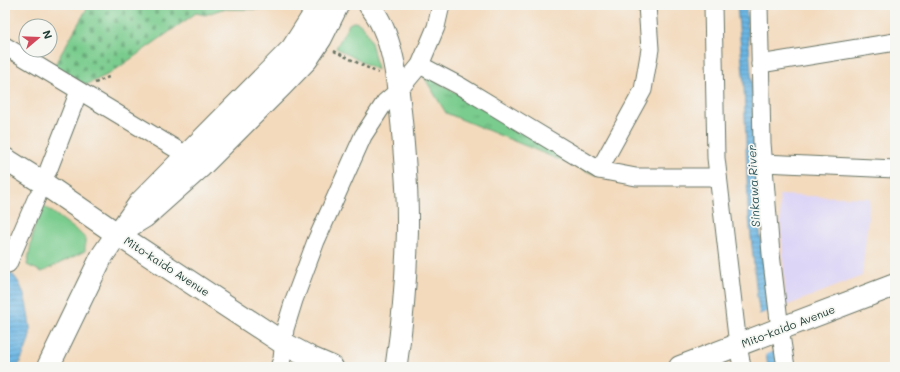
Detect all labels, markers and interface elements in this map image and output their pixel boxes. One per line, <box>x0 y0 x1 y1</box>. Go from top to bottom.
north arrow <box>18 18 58 58</box>
text: N <box>39 28 56 41</box>
water label: Sinkawa River <box>743 144 763 228</box>
street label: Mito-kaido Avenue <box>121 233 213 299</box>
street label: Mito-kaido Avenue <box>739 301 837 351</box>

